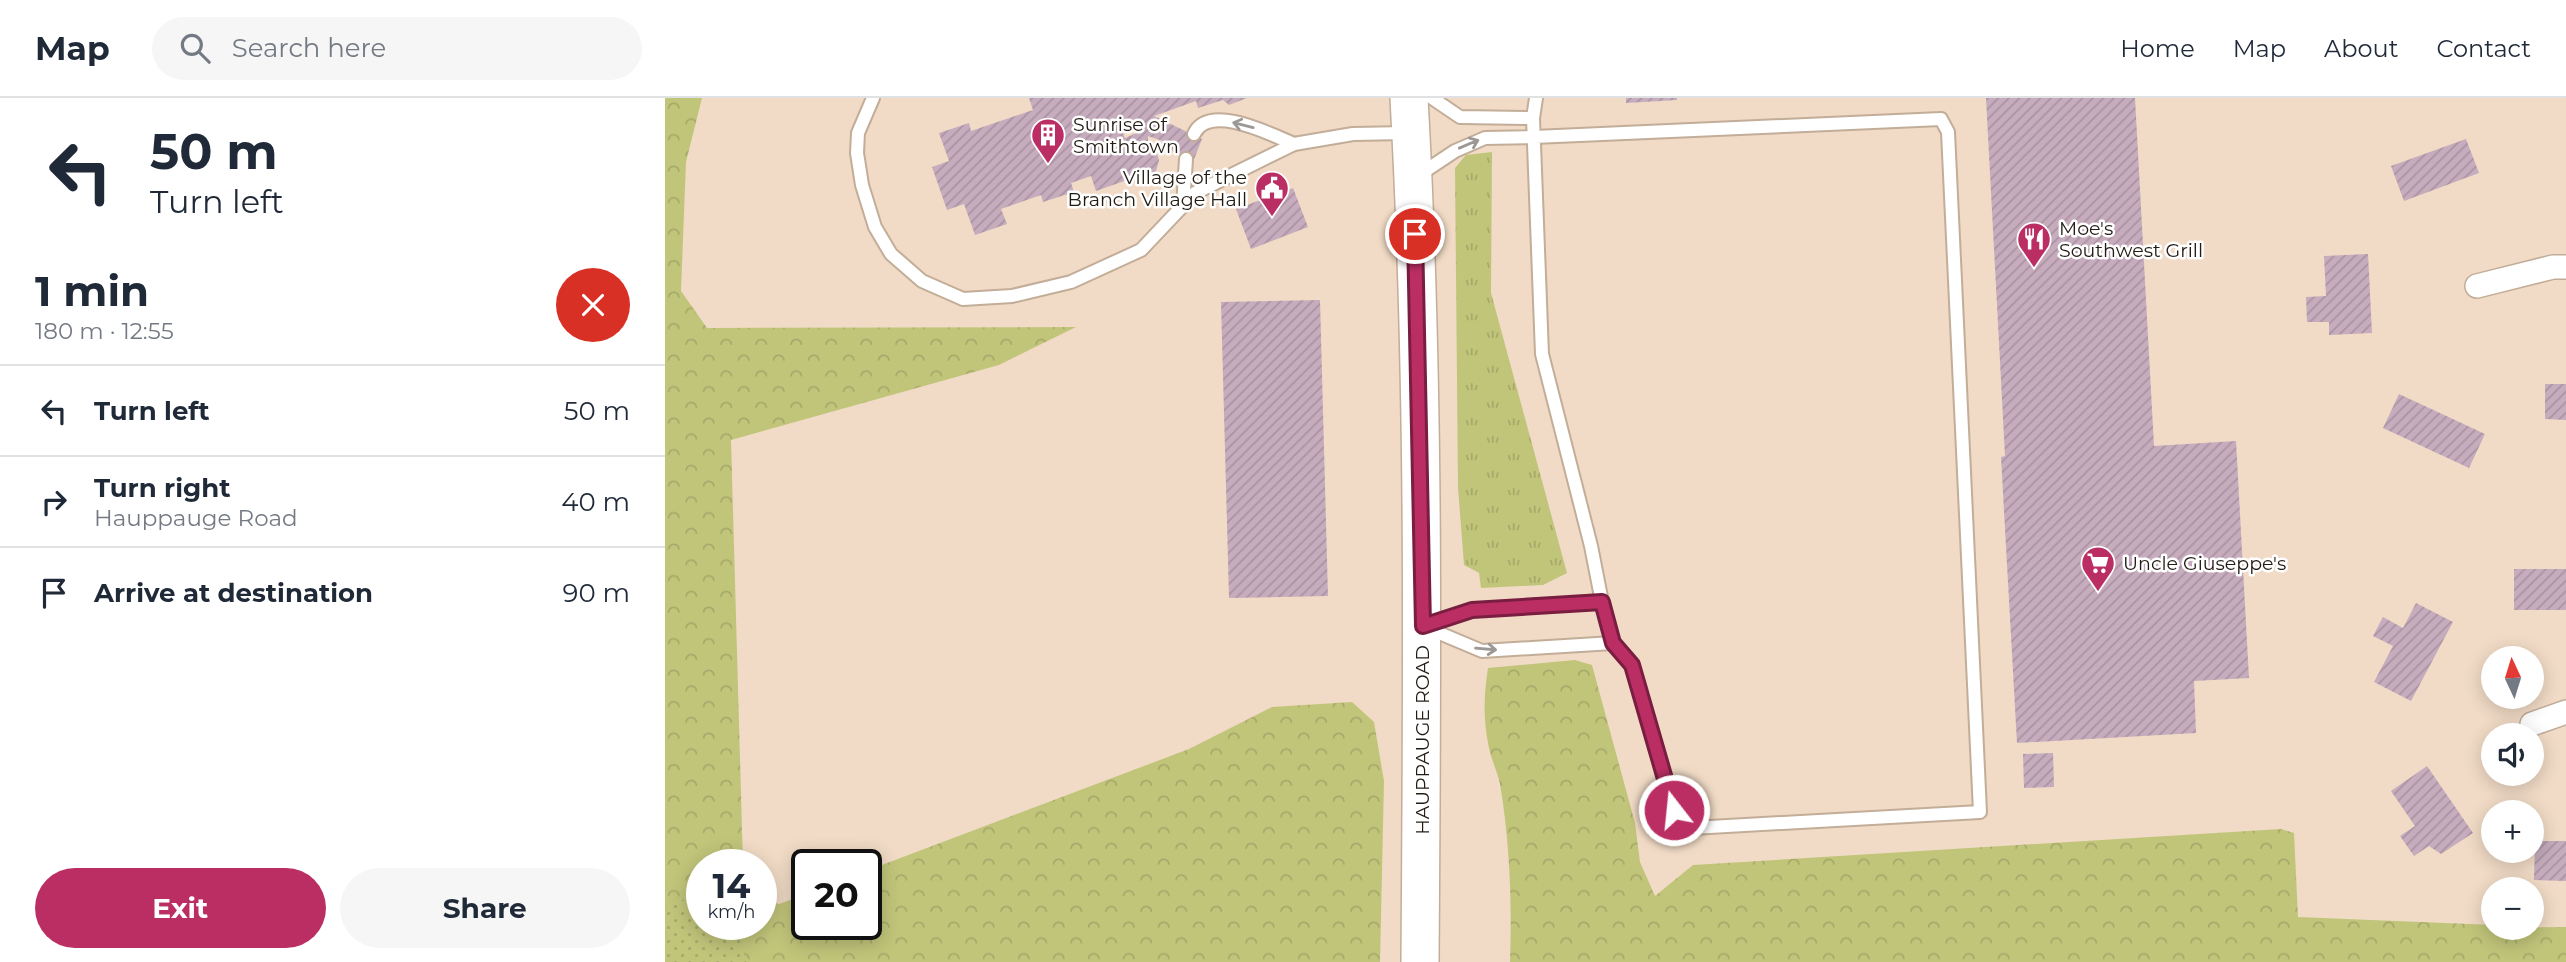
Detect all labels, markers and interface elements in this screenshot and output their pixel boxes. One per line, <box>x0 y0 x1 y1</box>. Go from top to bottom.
search box <box>152 17 642 80</box>
text: Map <box>35 28 110 68</box>
icon: search <box>176 29 214 67</box>
text: Search here <box>232 32 386 64</box>
text: Home <box>2120 34 2195 63</box>
text: Map <box>2233 34 2286 63</box>
text: About <box>2324 34 2398 63</box>
text: Contact <box>2436 34 2531 63</box>
place label: Sunrise of Smithtown <box>1073 113 1179 158</box>
building icon: Sunrise of Smithtown <box>1029 116 1067 165</box>
one-way arrow <box>1232 118 1255 131</box>
text: 50 m <box>150 122 278 181</box>
icon: left <box>35 126 126 217</box>
one-way arrow <box>1458 137 1480 150</box>
place label: Village of the Branch Village Hall <box>1068 166 1247 211</box>
public building icon: Village of the Branch Village Hall <box>1253 169 1291 218</box>
text: Turn left <box>150 182 284 221</box>
pin <box>1385 204 1445 264</box>
icon: arrive <box>1396 215 1434 253</box>
place label: Moe's Southwest Grill <box>2059 217 2203 262</box>
restaurant icon: Moe's Southwest Grill <box>2015 220 2053 269</box>
text: 1 min <box>35 265 149 317</box>
button: close <box>556 268 630 342</box>
text: 180 m · 12:55 <box>35 317 174 345</box>
icon: left <box>35 392 73 430</box>
text: Turn left <box>94 395 210 427</box>
text: 50 m <box>564 395 630 427</box>
text: Turn right <box>94 472 230 504</box>
icon: right <box>35 483 73 521</box>
text: 40 m <box>561 486 630 518</box>
text: Hauppauge Road <box>94 504 298 532</box>
supermarket icon: Uncle Giuseppe's <box>2079 544 2117 593</box>
place label: Uncle Giuseppe's <box>2123 552 2286 575</box>
icon: arrive <box>35 574 73 612</box>
text: Arrive at destination <box>94 577 373 609</box>
text: 90 m <box>563 577 630 609</box>
one-way arrow <box>1474 643 1497 656</box>
street label: HAUPPAUGE ROAD <box>1411 645 1434 835</box>
north arrow <box>2481 646 2545 709</box>
map controls <box>2481 646 2544 940</box>
button: sound <box>2481 723 2544 786</box>
position arrow <box>1637 773 1711 847</box>
button: + <box>2481 800 2544 863</box>
speed limit sign: 20 <box>791 849 882 940</box>
text: 14 <box>713 864 750 907</box>
button: Exit <box>35 868 326 948</box>
button: Share <box>340 868 630 948</box>
button: − <box>2481 877 2544 940</box>
text: km/h <box>707 901 756 923</box>

